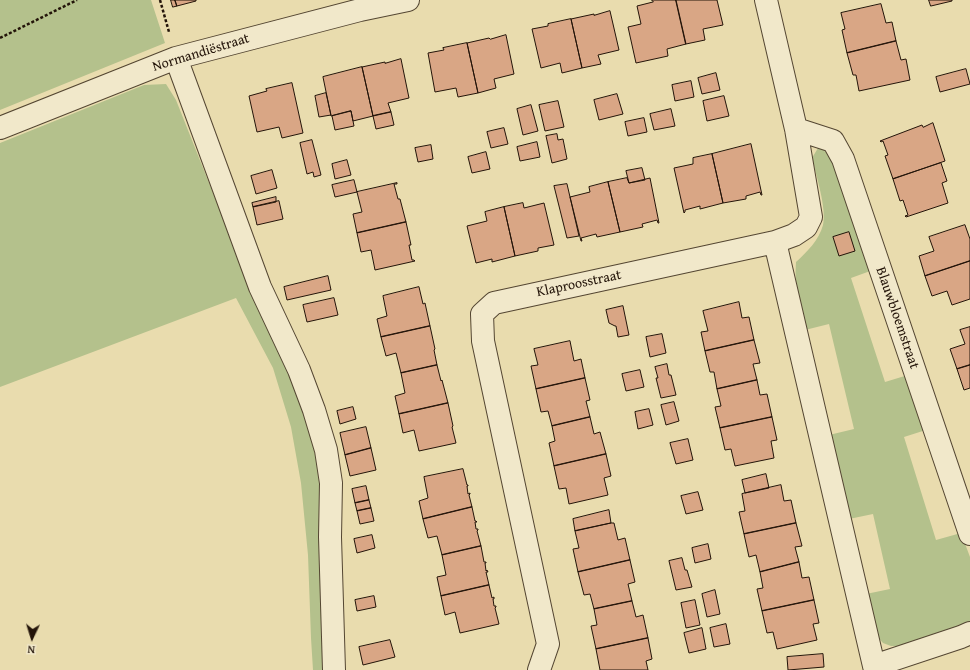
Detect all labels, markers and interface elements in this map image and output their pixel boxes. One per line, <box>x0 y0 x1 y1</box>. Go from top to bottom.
street label: Normandiëstraat <box>151 30 251 76</box>
street label: Blauwbloemstraat <box>872 265 922 371</box>
street label: Klaproosstraat <box>535 267 623 301</box>
north arrow <box>12 618 52 658</box>
text: N <box>27 642 35 658</box>

